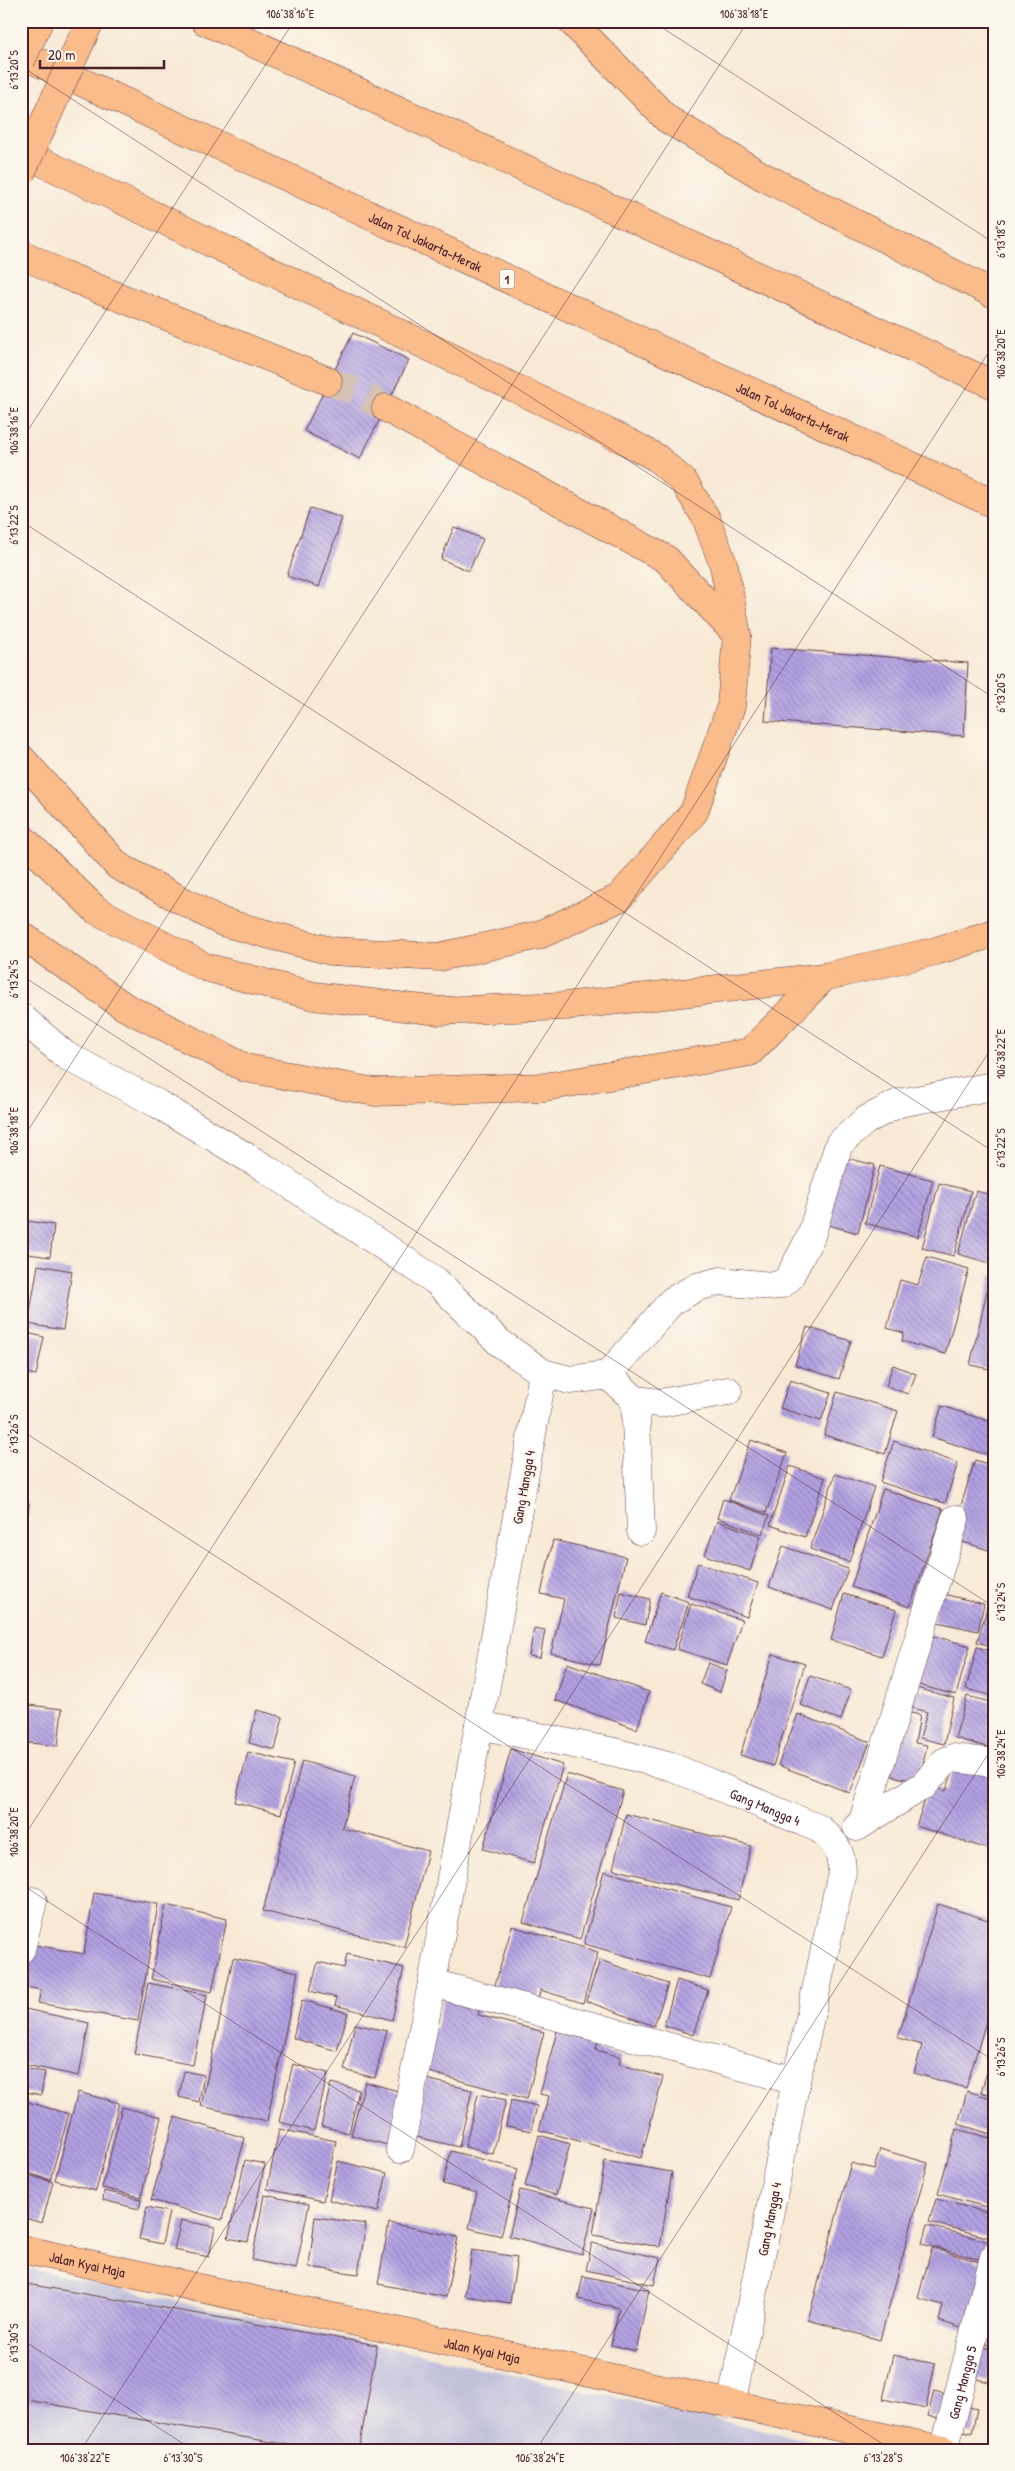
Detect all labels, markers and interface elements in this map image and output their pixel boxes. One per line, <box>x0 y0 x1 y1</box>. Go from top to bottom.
text: 106°38'16"E <box>266 5 315 22</box>
text: 106°38'18"E <box>720 5 769 22</box>
scale bar <box>40 38 164 70</box>
text: 20 m <box>48 44 75 65</box>
text: 6°13'20"S <box>5 50 22 90</box>
street label: Jalan Tol Jakarta–Merak <box>366 207 486 276</box>
text: 6°13'18"S <box>992 220 1009 258</box>
road number: 1 <box>500 270 514 288</box>
text: 106°38'20"E <box>992 328 1009 379</box>
street label: Jalan Tol Jakarta–Merak <box>734 377 853 446</box>
text: 106°38'16"E <box>5 406 22 455</box>
text: 6°13'22"S <box>5 505 22 545</box>
text: 6°13'20"S <box>992 673 1009 713</box>
text: 6°13'24"S <box>5 959 22 998</box>
text: 106°38'22"E <box>992 1028 1009 1079</box>
text: 106°38'18"E <box>5 1106 22 1155</box>
text: 6°13'22"S <box>992 1128 1009 1168</box>
text: 6°13'26"S <box>5 1414 22 1453</box>
street label: Gang Mangga 4 <box>507 1449 540 1526</box>
text: 6°13'24"S <box>992 1582 1009 1621</box>
text: 106°38'24"E <box>992 1729 1009 1778</box>
street label: Gang Mangga 4 <box>727 1783 804 1829</box>
text: 106°38'20"E <box>5 1806 22 1857</box>
text: 6°13'26"S <box>992 2037 1009 2076</box>
street label: Gang Mangga 4 <box>753 2181 786 2258</box>
street label: Jalan Kyai Maja <box>48 2246 128 2281</box>
text: 6°13'30"S <box>5 2323 22 2363</box>
street label: Jalan Kyai Maja <box>442 2332 522 2367</box>
street label: Gang Mangga 5 <box>943 2343 980 2421</box>
text: 106°38'22"E <box>60 2449 111 2466</box>
text: 6°13'30"S <box>163 2449 203 2466</box>
text: 106°38'24"E <box>516 2449 565 2466</box>
text: 6°13'28"S <box>863 2449 903 2466</box>

